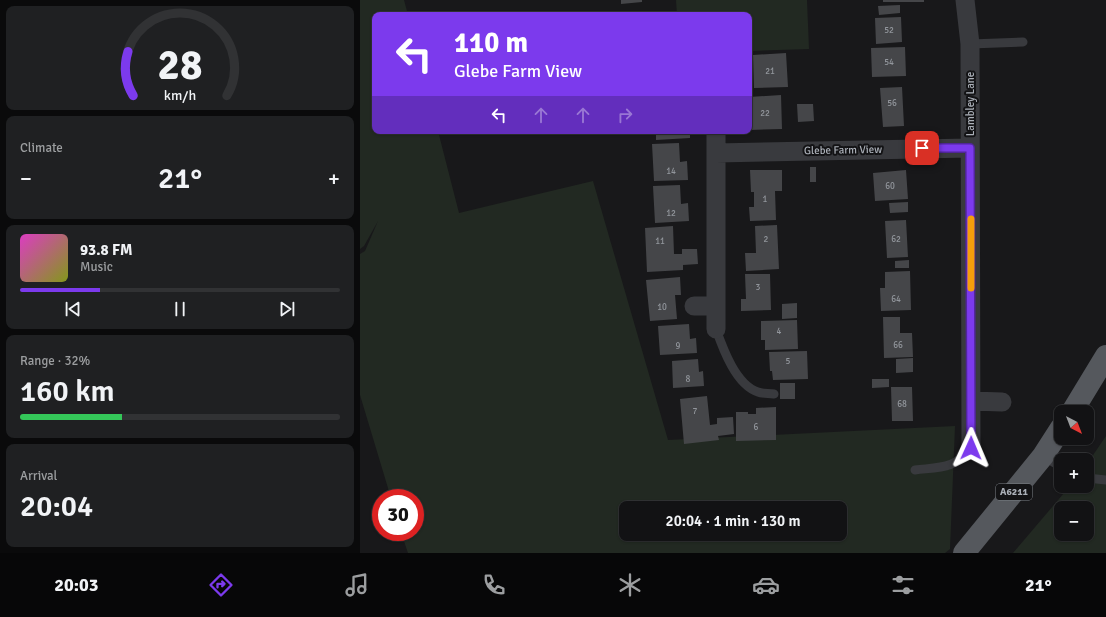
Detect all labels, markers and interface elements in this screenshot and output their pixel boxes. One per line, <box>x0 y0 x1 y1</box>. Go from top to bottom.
house number: 52 <box>884 25 894 36</box>
text: 110 m <box>454 26 528 60</box>
icon: left <box>388 28 440 80</box>
text: 28 <box>158 40 202 91</box>
house number: 54 <box>884 57 894 68</box>
text: Glebe Farm View <box>454 60 582 82</box>
house number: 21 <box>765 66 775 77</box>
street label: Lambley Lane <box>964 72 977 136</box>
text: km/h <box>164 87 196 104</box>
house number: 56 <box>887 98 897 109</box>
icon: left <box>488 104 510 126</box>
icon: ahead <box>530 104 552 126</box>
icon: ahead <box>572 104 594 126</box>
icon: right <box>614 104 636 126</box>
house number: 22 <box>760 108 770 119</box>
pin <box>905 131 939 165</box>
icon: arrive <box>911 137 933 159</box>
text: Climate <box>20 140 63 156</box>
street label: Glebe Farm View <box>804 143 882 157</box>
text: 21° <box>158 160 202 197</box>
text: − <box>20 165 32 192</box>
text: + <box>328 165 340 192</box>
house number: 14 <box>666 166 676 177</box>
house number: 60 <box>885 181 895 192</box>
house number: 1 <box>763 194 768 205</box>
house number: 12 <box>666 208 676 219</box>
house number: 2 <box>764 234 769 245</box>
house number: 62 <box>891 234 901 245</box>
house number: 11 <box>655 236 665 247</box>
text: 93.8 FM <box>80 241 132 259</box>
text: Music <box>80 259 113 275</box>
house number: 3 <box>756 282 761 293</box>
house number: 64 <box>891 294 901 305</box>
icon: previous <box>62 298 84 320</box>
icon: pause <box>169 298 191 320</box>
icon: next <box>276 298 298 320</box>
house number: 10 <box>657 302 667 313</box>
house number: 4 <box>777 326 782 337</box>
house number: 66 <box>893 340 903 351</box>
house number: 9 <box>676 341 681 352</box>
text: Range · 32% <box>20 353 90 369</box>
house number: 5 <box>786 356 791 367</box>
text: 160 km <box>20 373 115 410</box>
house number: 8 <box>686 374 691 385</box>
house number: 68 <box>897 399 907 410</box>
north arrow <box>1054 405 1094 445</box>
map controls <box>1054 405 1094 541</box>
house number: 7 <box>693 406 698 417</box>
house number: 6 <box>754 422 759 433</box>
position arrow <box>950 427 992 469</box>
button: + <box>1054 453 1094 493</box>
text: Arrival <box>20 468 57 484</box>
road number: A6211 <box>996 484 1032 500</box>
text: 20:04 <box>20 488 93 525</box>
speed limit sign: 30 <box>372 489 424 541</box>
button: − <box>1054 501 1094 541</box>
text: 20:04 · 1 min · 130 m <box>666 512 800 530</box>
icon: directions <box>207 571 235 599</box>
icon: music <box>343 571 371 599</box>
icon: phone <box>480 571 508 599</box>
icon: climate <box>616 571 644 599</box>
icon: car <box>752 571 780 599</box>
icon: filters <box>889 571 917 599</box>
text: 20:03 <box>54 574 98 596</box>
text: 21° <box>1025 574 1052 596</box>

